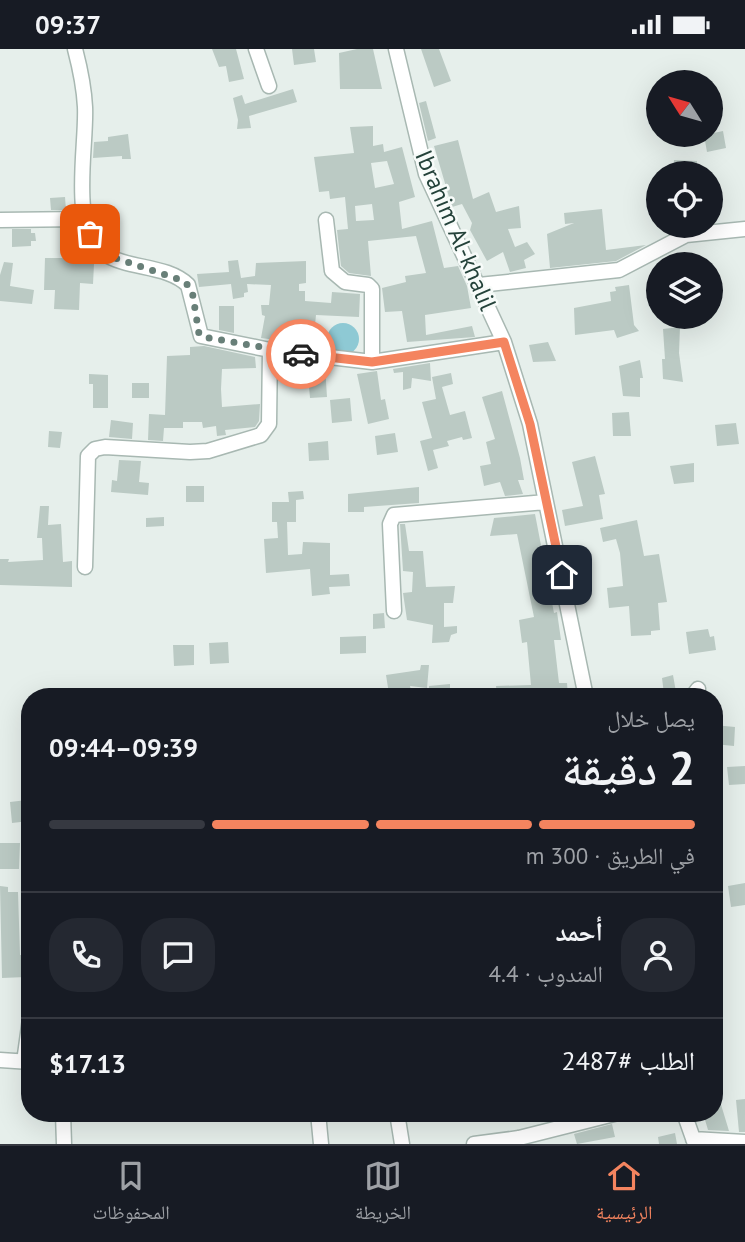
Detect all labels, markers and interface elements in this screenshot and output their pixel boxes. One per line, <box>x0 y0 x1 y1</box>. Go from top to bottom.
text: 09:37 <box>35 8 101 41</box>
north arrow <box>646 70 723 147</box>
map controls <box>646 70 723 329</box>
street label: Ibrahim Al-khalil <box>408 145 504 315</box>
button: locate <box>646 161 723 238</box>
pin <box>60 204 120 264</box>
icon: bag <box>71 215 109 253</box>
button: layers <box>646 252 723 329</box>
courier <box>266 319 336 389</box>
icon: car <box>282 335 320 373</box>
pin <box>532 545 592 605</box>
icon: home <box>543 556 581 594</box>
text: يصل خلال <box>607 704 695 733</box>
text: 09:39–09:44 <box>49 731 198 764</box>
text: 2 دقيقة <box>562 738 695 798</box>
text: في الطريق · 300 m <box>526 841 695 870</box>
text: أحمد <box>555 915 603 948</box>
button: phone <box>49 918 123 992</box>
button: chat <box>141 918 215 992</box>
button: person <box>621 918 695 992</box>
text: المندوب · 4.4 <box>489 959 603 988</box>
text: الطلب #2487 <box>562 1044 695 1077</box>
text: $17.13 <box>49 1047 126 1080</box>
tab: المحفوظات <box>93 1157 170 1231</box>
tab: الخريطة <box>355 1157 411 1231</box>
tab: الرئيسية <box>596 1157 652 1231</box>

